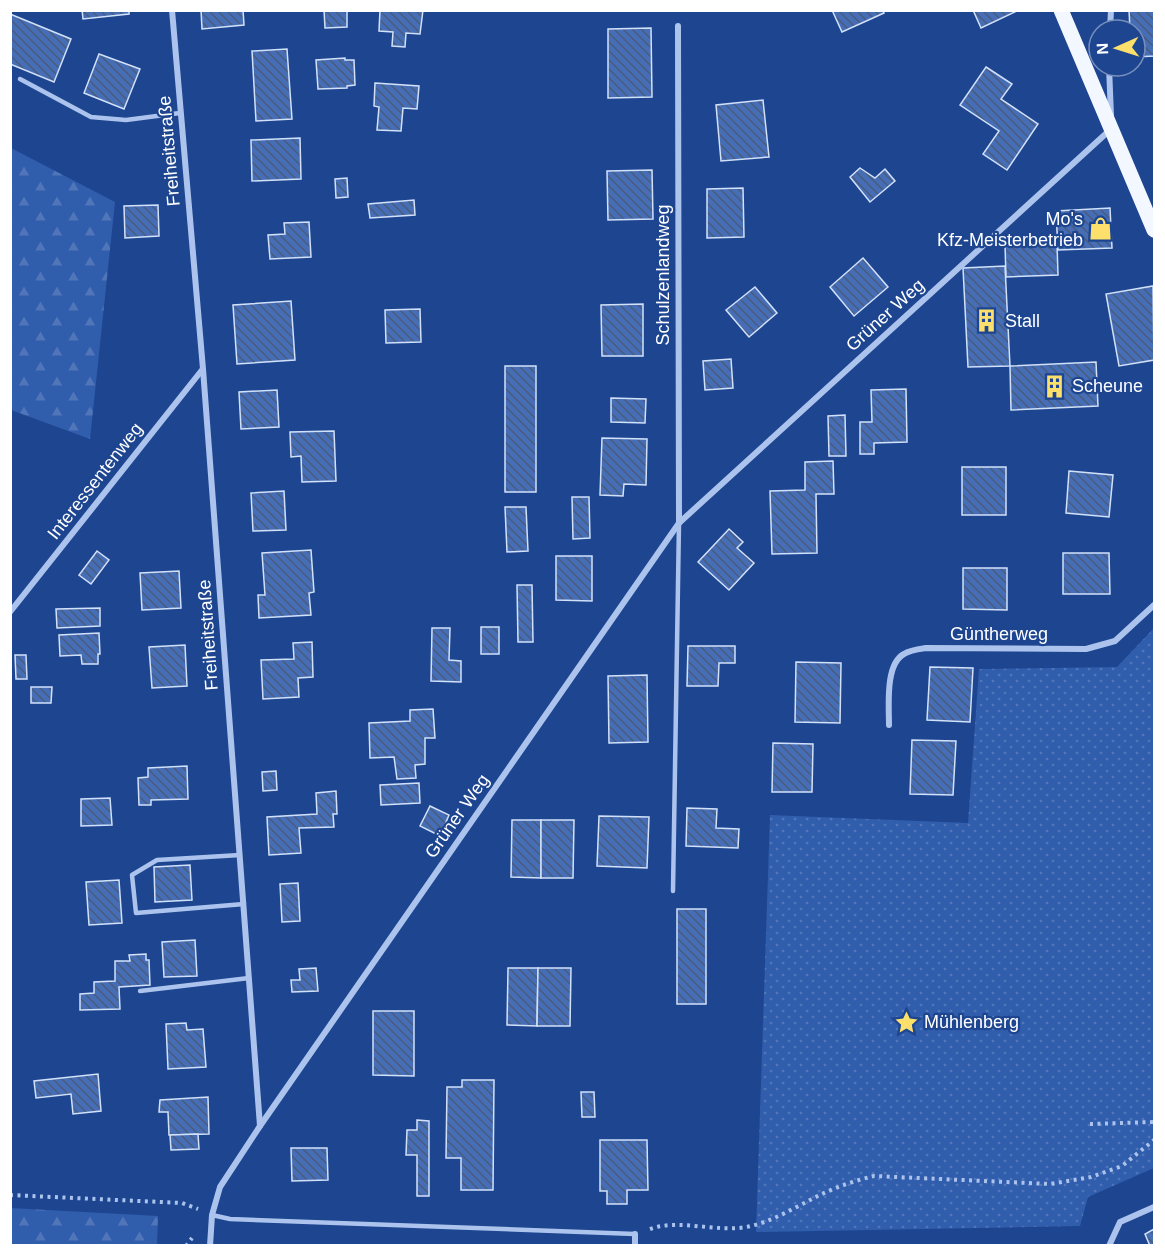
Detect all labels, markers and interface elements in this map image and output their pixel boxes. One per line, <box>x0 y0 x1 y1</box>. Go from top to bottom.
north arrow <box>1087 18 1147 78</box>
text: N <box>1094 43 1111 55</box>
street label: Freiheitstraße <box>154 95 184 207</box>
street label: Schulzenlandweg <box>653 204 673 346</box>
place label: Mo's Kfz-Meisterbetrieb <box>937 209 1083 250</box>
shop icon: Mo's Kfz-Meisterbetrieb <box>1088 216 1114 242</box>
street label: Grüner Weg <box>842 275 928 355</box>
building icon: Stall <box>974 308 1000 334</box>
place label: Stall <box>1005 311 1040 331</box>
building icon: Scheune <box>1041 373 1067 399</box>
place label: Scheune <box>1072 376 1143 396</box>
street label: Interessentenweg <box>43 419 147 543</box>
street label: Freiheitstraße <box>194 579 222 691</box>
street label: Güntherweg <box>950 624 1048 644</box>
street label: Grüner Weg <box>421 770 493 862</box>
place icon: Mühlenberg <box>893 1009 919 1035</box>
place label: Mühlenberg <box>924 1012 1019 1032</box>

